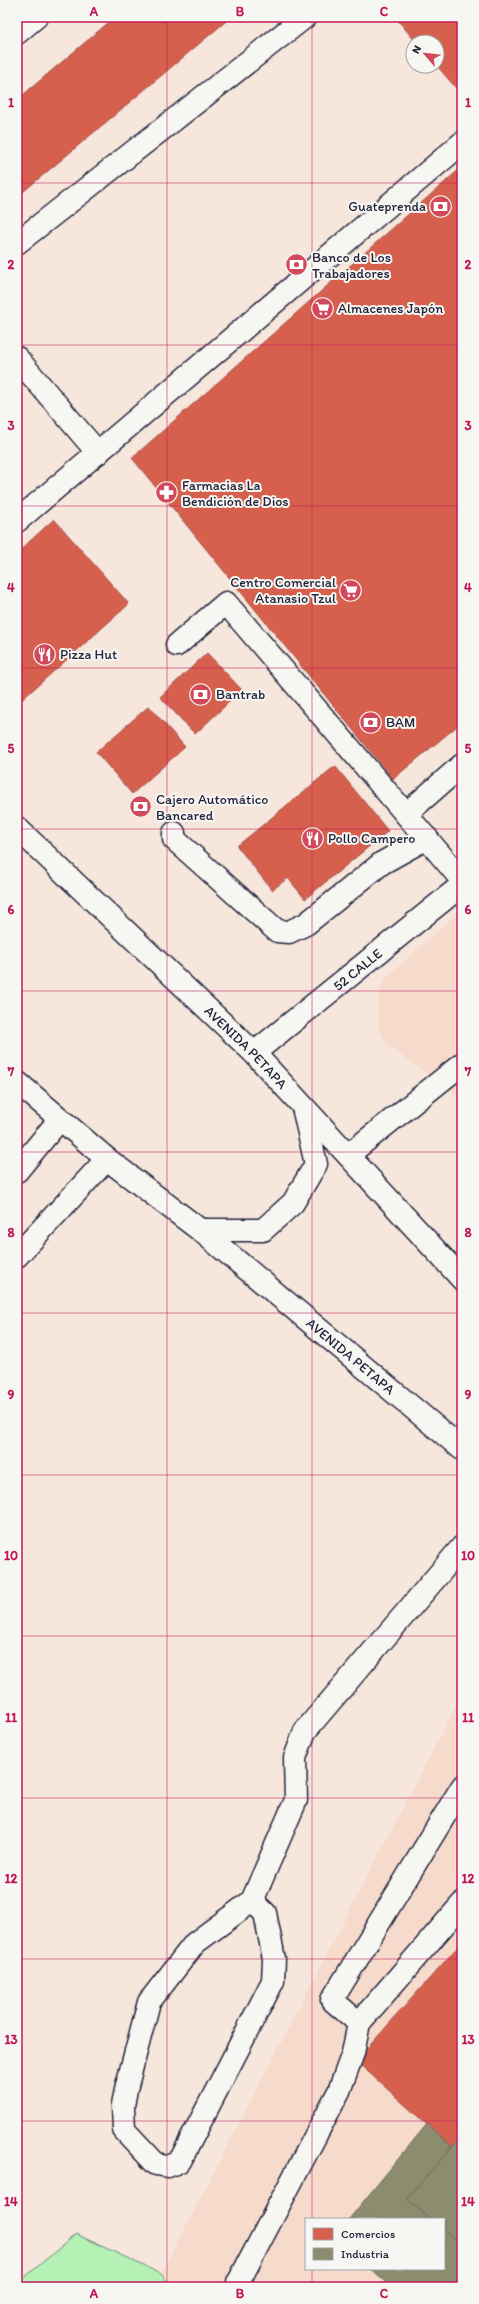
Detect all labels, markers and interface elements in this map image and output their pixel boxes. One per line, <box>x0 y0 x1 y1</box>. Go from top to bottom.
text: A <box>89 4 99 19</box>
text: B <box>236 4 245 19</box>
text: C <box>380 4 389 19</box>
north arrow <box>405 34 445 74</box>
text: N <box>409 43 424 56</box>
text: 1 <box>8 95 14 110</box>
text: 1 <box>465 95 471 110</box>
bank icon: Guateprenda <box>428 193 454 219</box>
place label: Guateprenda <box>348 198 426 215</box>
place label: Banco de Los Trabajadores <box>312 249 391 282</box>
bank icon: Banco de Los Trabajadores <box>283 252 309 278</box>
text: 2 <box>8 257 15 272</box>
text: 2 <box>465 257 472 272</box>
supermarket icon: Almacenes Japón <box>309 295 335 321</box>
place label: Almacenes Japón <box>338 300 443 317</box>
text: 3 <box>7 418 15 433</box>
text: 3 <box>464 418 472 433</box>
place label: Farmacias La Bendición de Dios <box>182 477 289 510</box>
pharmacy icon: Farmacias La Bendición de Dios <box>153 480 179 506</box>
place label: Centro Comercial Atanasio Tzul <box>230 574 336 607</box>
supermarket icon: Centro Comercial Atanasio Tzul <box>338 577 364 603</box>
text: 4 <box>7 580 15 595</box>
text: 4 <box>464 580 472 595</box>
restaurant icon: Pizza Hut <box>32 641 58 667</box>
place label: Pizza Hut <box>60 646 117 663</box>
bank icon: Bantrab <box>188 681 214 707</box>
place label: Bantrab <box>216 686 265 703</box>
bank icon: BAM <box>358 709 384 735</box>
place label: BAM <box>386 714 415 731</box>
text: 5 <box>8 741 15 756</box>
text: 5 <box>465 741 472 756</box>
place label: Cajero Automático Bancared <box>156 791 269 824</box>
bank icon: Cajero Automático Bancared <box>127 794 153 820</box>
restaurant icon: Pollo Campero <box>299 825 325 851</box>
place label: Pollo Campero <box>328 830 415 847</box>
text: 6 <box>8 902 15 917</box>
text: 6 <box>465 902 472 917</box>
street label: 52 CALLE <box>330 945 386 995</box>
street label: AVENIDA PETAPA <box>201 1002 291 1093</box>
text: 7 <box>7 1064 15 1079</box>
text: 7 <box>464 1064 472 1079</box>
text: 8 <box>7 1225 15 1240</box>
text: 8 <box>464 1225 472 1240</box>
street label: AVENIDA PETAPA <box>303 1314 398 1398</box>
text: 9 <box>8 1387 15 1402</box>
text: 9 <box>465 1387 472 1402</box>
text: 10 <box>4 1548 18 1563</box>
text: 10 <box>461 1548 475 1563</box>
text: 11 <box>5 1710 17 1725</box>
text: 11 <box>462 1710 474 1725</box>
text: 12 <box>5 1871 18 1886</box>
text: 12 <box>462 1871 475 1886</box>
text: 13 <box>4 2032 18 2047</box>
text: 13 <box>461 2032 475 2047</box>
text: 14 <box>4 2194 18 2209</box>
text: 14 <box>461 2194 475 2209</box>
legend <box>305 2218 445 2270</box>
text: Comercios <box>341 2227 395 2241</box>
text: Industria <box>341 2247 390 2261</box>
text: A <box>89 2286 99 2301</box>
text: B <box>236 2286 245 2301</box>
text: C <box>380 2286 389 2301</box>

